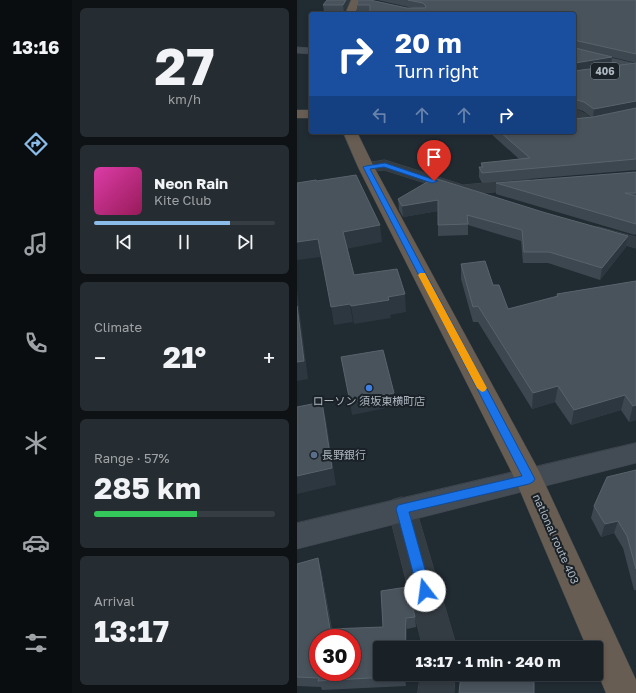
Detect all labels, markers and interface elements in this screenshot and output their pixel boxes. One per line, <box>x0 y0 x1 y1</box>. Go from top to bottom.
text: 20 m <box>395 26 462 59</box>
icon: right <box>329 28 381 80</box>
text: 27 <box>154 34 215 96</box>
text: 13:16 <box>13 36 59 58</box>
text: Turn right <box>395 60 479 82</box>
road number: 406 <box>591 63 619 79</box>
text: km/h <box>168 91 201 107</box>
icon: left <box>369 104 391 126</box>
icon: ahead <box>411 104 433 126</box>
icon: ahead <box>453 104 475 126</box>
icon: right <box>495 104 517 126</box>
icon: directions <box>22 130 50 158</box>
pin <box>417 140 451 181</box>
icon: arrive <box>423 146 445 168</box>
text: Neon Rain <box>154 174 228 192</box>
text: Kite Club <box>154 192 211 208</box>
icon: music <box>22 230 50 258</box>
icon: previous <box>113 231 135 253</box>
icon: pause <box>173 231 195 253</box>
icon: next <box>234 231 256 253</box>
text: Climate <box>94 319 142 335</box>
icon: phone <box>22 329 50 357</box>
text: 21° <box>163 339 206 375</box>
text: − <box>94 344 106 371</box>
text: + <box>263 344 275 371</box>
marker: ローソン 須坂東横町店 <box>364 383 374 393</box>
place label: ローソン 須坂東横町店 <box>313 394 425 407</box>
icon: climate <box>22 429 50 457</box>
place label: 長野銀行 <box>322 448 366 461</box>
text: Range · 57% <box>94 450 169 466</box>
marker: 長野銀行 <box>309 450 319 460</box>
text: 285 km <box>94 470 201 506</box>
street label: national route 403 <box>531 492 582 586</box>
icon: car <box>22 529 50 557</box>
position arrow <box>404 570 446 612</box>
text: Arrival <box>94 593 135 609</box>
text: 13:17 <box>94 613 169 649</box>
icon: filters <box>22 629 50 657</box>
speed limit sign: 30 <box>309 629 361 681</box>
text: 13:17 · 1 min · 240 m <box>415 652 561 670</box>

